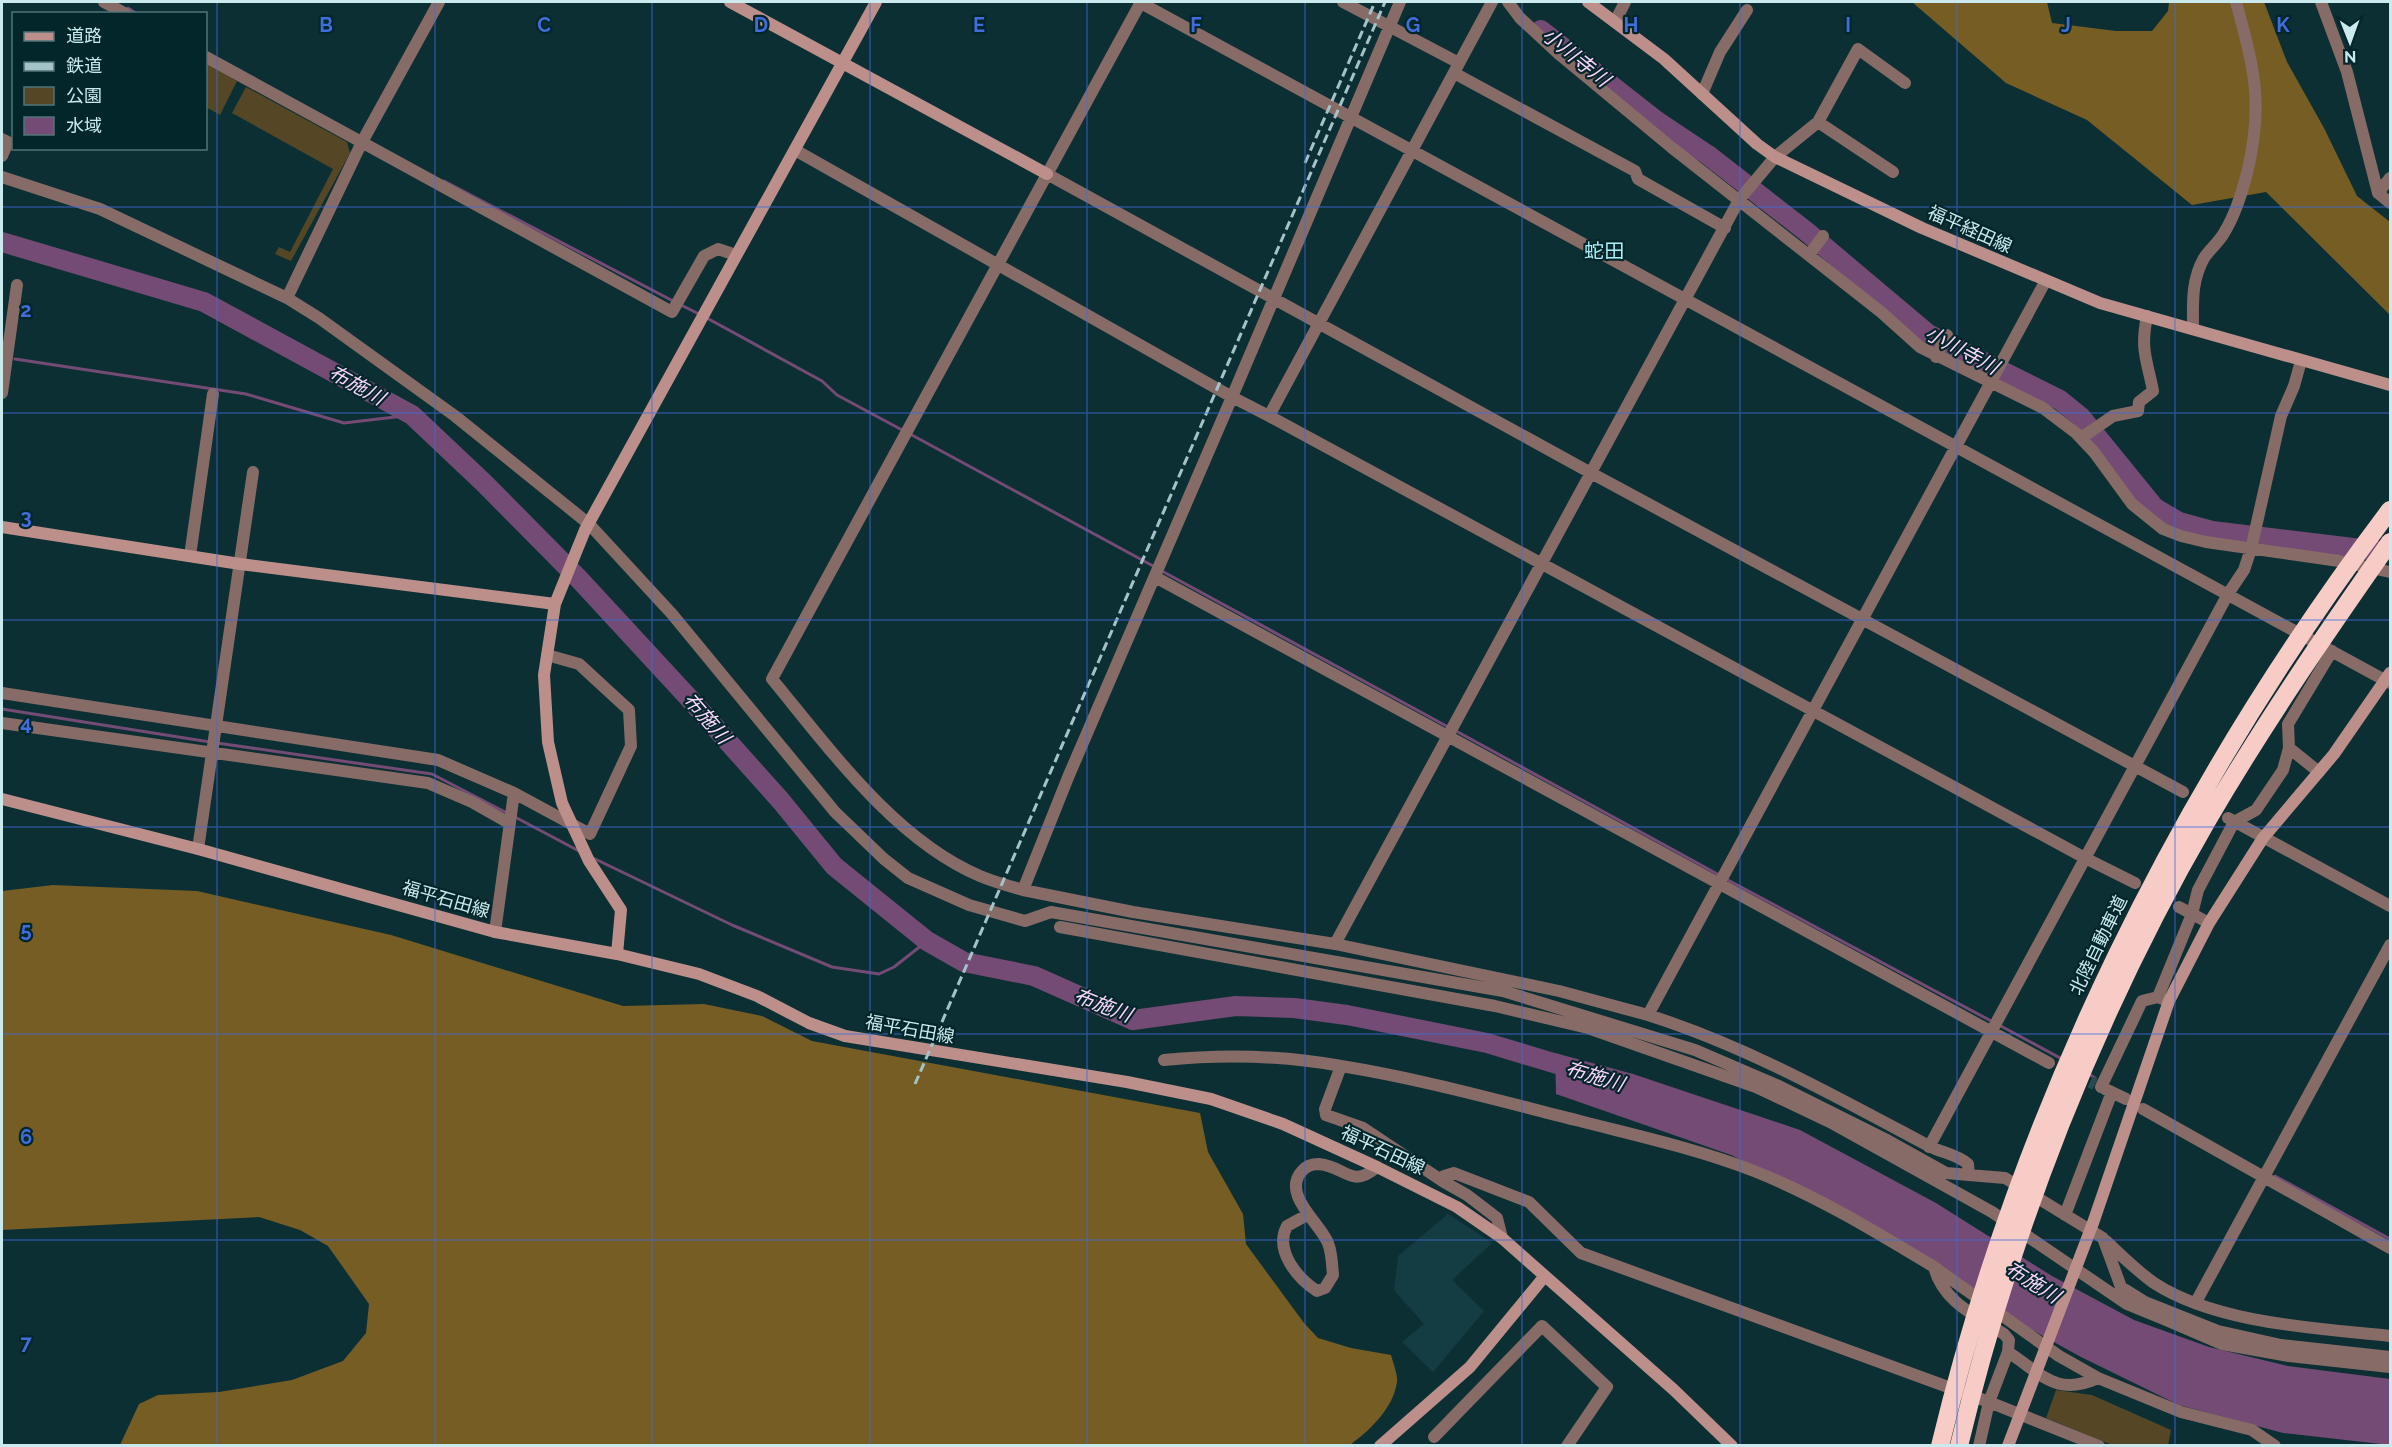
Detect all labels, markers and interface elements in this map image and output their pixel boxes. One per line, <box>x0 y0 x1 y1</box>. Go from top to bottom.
legend <box>12 12 207 150</box>
north arrow <box>2320 12 2380 72</box>
text: B <box>319 13 333 37</box>
text: C <box>537 13 551 37</box>
text: D <box>754 13 768 37</box>
text: E <box>973 13 985 37</box>
text: F <box>1190 13 1202 37</box>
text: G <box>1406 13 1420 37</box>
text: H <box>1624 13 1638 37</box>
text: I <box>1845 13 1851 37</box>
text: J <box>2061 13 2071 37</box>
text: K <box>2276 13 2290 37</box>
water label: 小川寺川 <box>1537 23 1616 93</box>
text: 道路 <box>66 25 102 46</box>
text: N <box>2344 47 2357 66</box>
text: 鉄道 <box>66 55 102 76</box>
text: 公園 <box>66 85 102 106</box>
text: 水域 <box>66 115 102 136</box>
street label: 福平経田線 <box>1925 201 2015 257</box>
district label: 蛇田 <box>1584 239 1624 263</box>
text: 2 <box>20 298 32 322</box>
water label: 小川寺川 <box>1921 321 2005 380</box>
water label: 布施川 <box>325 360 391 411</box>
text: 3 <box>20 505 32 529</box>
water label: 布施川 <box>678 687 737 750</box>
text: 4 <box>20 711 32 735</box>
street label: 福平石田線 <box>400 877 492 921</box>
street label: 北陸自動車道 <box>2065 892 2131 998</box>
text: 5 <box>20 918 32 942</box>
water label: 布施川 <box>1071 983 1137 1028</box>
street label: 福平石田線 <box>864 1011 956 1047</box>
water label: 布施川 <box>1563 1056 1629 1097</box>
street label: 福平石田線 <box>1338 1121 1428 1179</box>
text: 6 <box>20 1125 32 1149</box>
water label: 布施川 <box>2001 1256 2066 1309</box>
text: 7 <box>20 1331 32 1355</box>

